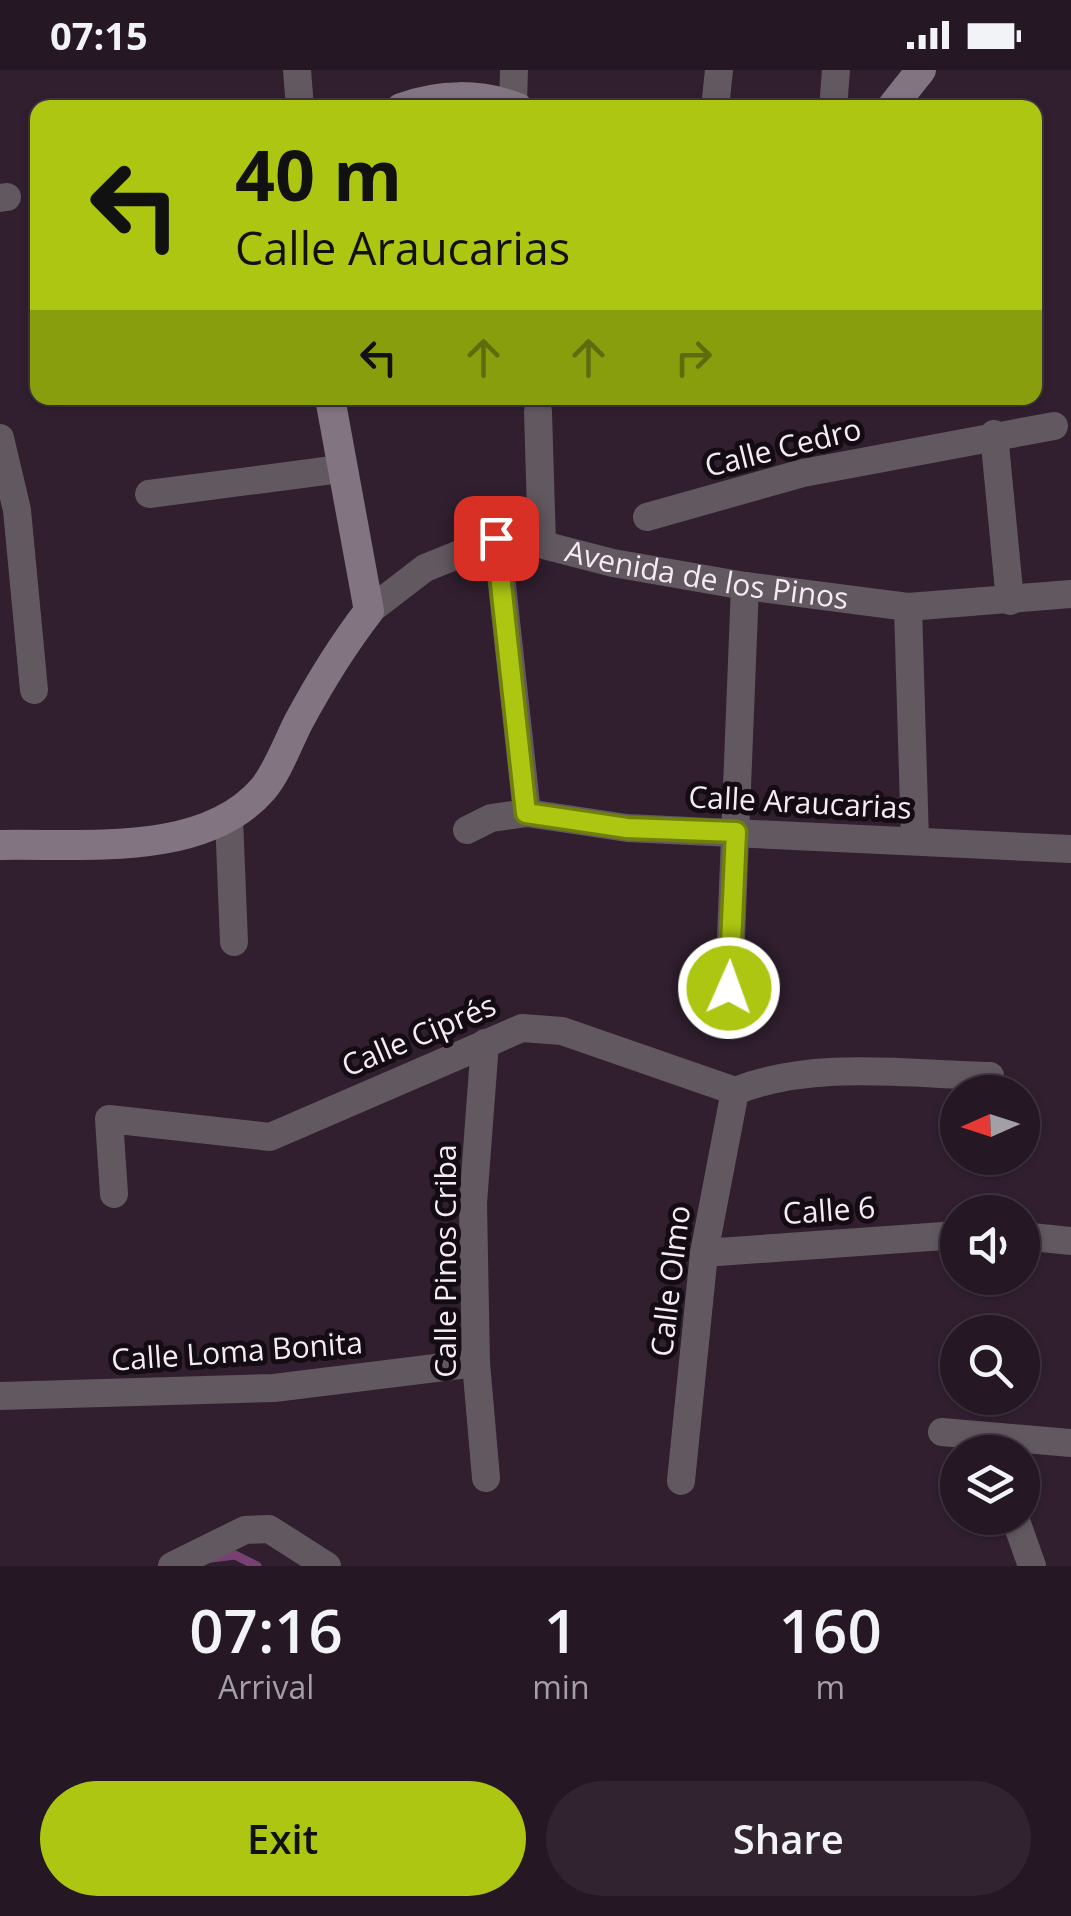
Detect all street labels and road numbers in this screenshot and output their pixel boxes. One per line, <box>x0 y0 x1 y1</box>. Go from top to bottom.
street label: Calle Cedro <box>700 407 865 486</box>
street label: Avenida de los Pinos <box>561 530 851 618</box>
street label: Calle Araucarias <box>687 775 913 828</box>
street label: Calle Ciprés <box>335 984 502 1085</box>
street label: Calle Pinos Criba <box>424 1144 465 1378</box>
street label: Calle 6 <box>781 1186 876 1233</box>
street label: Calle Olmo <box>640 1203 699 1359</box>
street label: Calle Loma Bonita <box>110 1321 364 1380</box>

